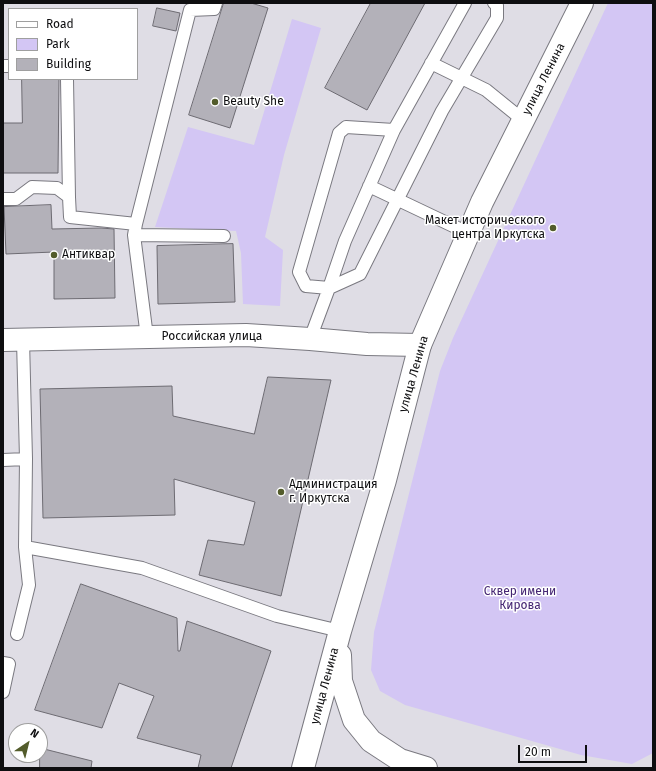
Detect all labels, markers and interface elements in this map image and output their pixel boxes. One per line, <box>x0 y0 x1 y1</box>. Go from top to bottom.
legend <box>8 8 138 80</box>
text: Road <box>46 17 74 31</box>
text: Park <box>46 37 70 51</box>
street label: улица Ленина <box>520 41 568 117</box>
text: Building <box>46 57 91 71</box>
place label: Beauty She <box>223 95 284 109</box>
marker: Beauty She <box>210 97 220 107</box>
place label: Макет исторического центра Иркутска <box>425 214 545 242</box>
marker: Макет исторического центра Иркутска <box>548 223 558 233</box>
place label: Антиквар <box>62 248 115 262</box>
marker: Антиквар <box>49 250 59 260</box>
street label: Российская улица <box>162 330 262 344</box>
street label: улица Ленина <box>396 334 432 414</box>
place label: Администрация г. Иркутска <box>289 478 378 506</box>
marker: Администрация г. Иркутска <box>276 487 286 497</box>
park label: Сквер имени Кирова <box>484 585 556 613</box>
street label: улица Ленина <box>308 646 342 726</box>
north arrow <box>8 723 48 763</box>
text: N <box>28 726 41 741</box>
scale bar <box>520 737 589 763</box>
text: 20 m <box>525 745 551 759</box>

